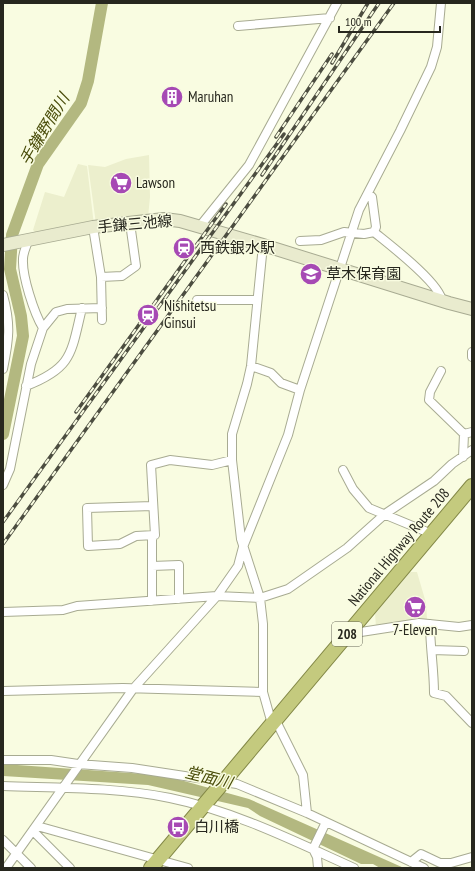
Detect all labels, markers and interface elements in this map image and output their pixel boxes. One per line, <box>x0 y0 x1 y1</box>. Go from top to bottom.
scale bar <box>339 8 440 34</box>
text: 100 m <box>345 14 372 29</box>
building icon: Maruhan <box>159 84 185 110</box>
place label: Maruhan <box>188 87 233 106</box>
water label: 手鎌野間川 <box>15 88 74 168</box>
supermarket icon: Lawson <box>108 170 134 196</box>
place label: Lawson <box>136 173 175 192</box>
street label: 手鎌三池線 <box>97 211 173 236</box>
station icon: 西鉄銀水駅 <box>171 235 197 261</box>
place label: 西鉄銀水駅 <box>200 238 275 257</box>
school or university icon: 草木保育園 <box>298 261 324 287</box>
place label: 草木保育園 <box>326 264 401 283</box>
place label: Nishitetsu Ginsui <box>164 296 216 332</box>
station icon: Nishitetsu Ginsui <box>135 302 161 328</box>
street label: National Highway Route 208 <box>344 484 453 609</box>
supermarket icon: 7-Eleven <box>402 594 428 620</box>
place label: 7-Eleven <box>393 620 437 639</box>
road number: 208 <box>332 622 362 646</box>
water label: 堂面川 <box>183 761 237 793</box>
bus stop icon: 白川橋 <box>165 814 191 840</box>
place label: 白川橋 <box>194 817 239 836</box>

